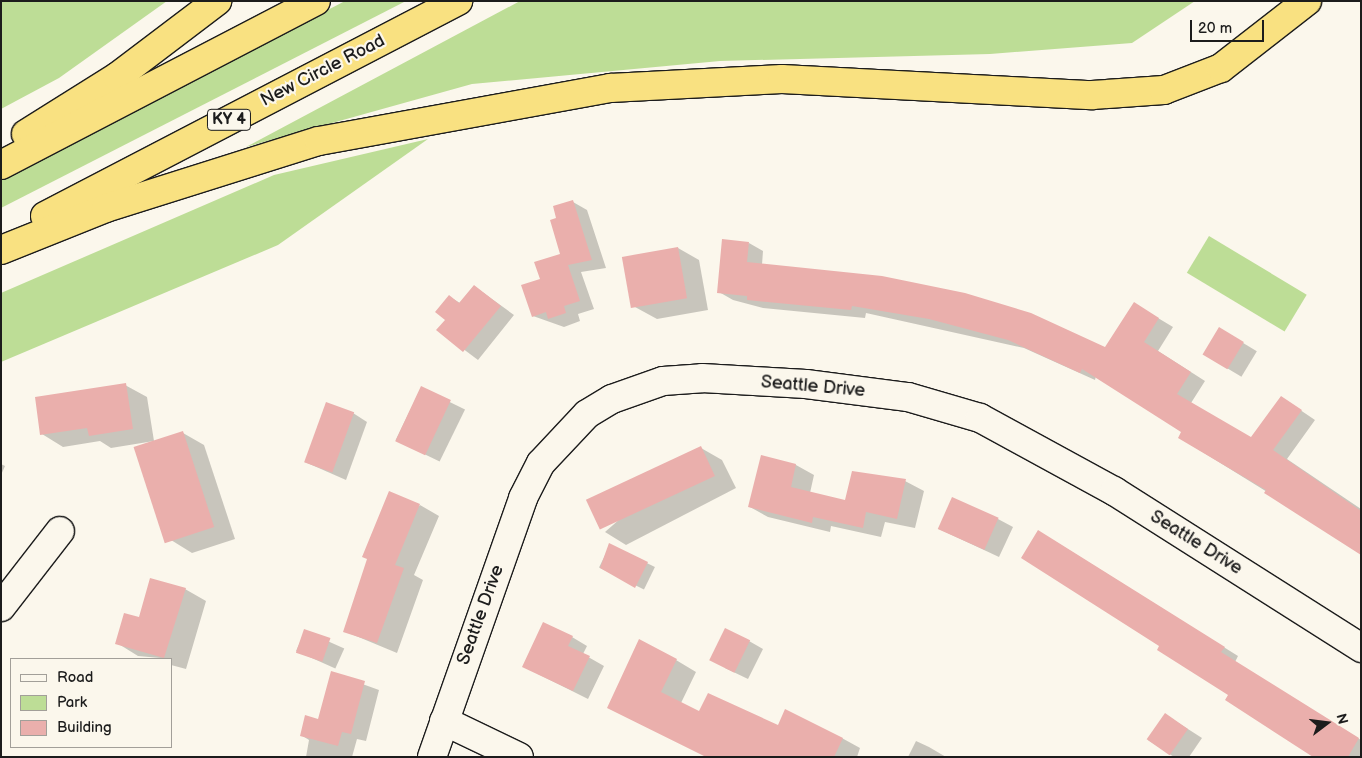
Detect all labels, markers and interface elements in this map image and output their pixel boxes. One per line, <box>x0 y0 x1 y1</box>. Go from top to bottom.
scale bar <box>1192 10 1266 42</box>
text: 20 m <box>1198 19 1232 38</box>
street label: New Circle Road <box>257 30 389 112</box>
road number: KY 4 <box>206 106 252 134</box>
street label: Seattle Drive <box>760 372 866 402</box>
street label: Seattle Drive <box>1146 506 1246 580</box>
street label: Seattle Drive <box>453 562 509 668</box>
legend <box>10 658 172 748</box>
text: Road <box>57 668 93 687</box>
text: Park <box>57 693 87 712</box>
north arrow <box>1302 698 1352 748</box>
text: N <box>1332 712 1352 726</box>
text: Building <box>57 718 112 737</box>

